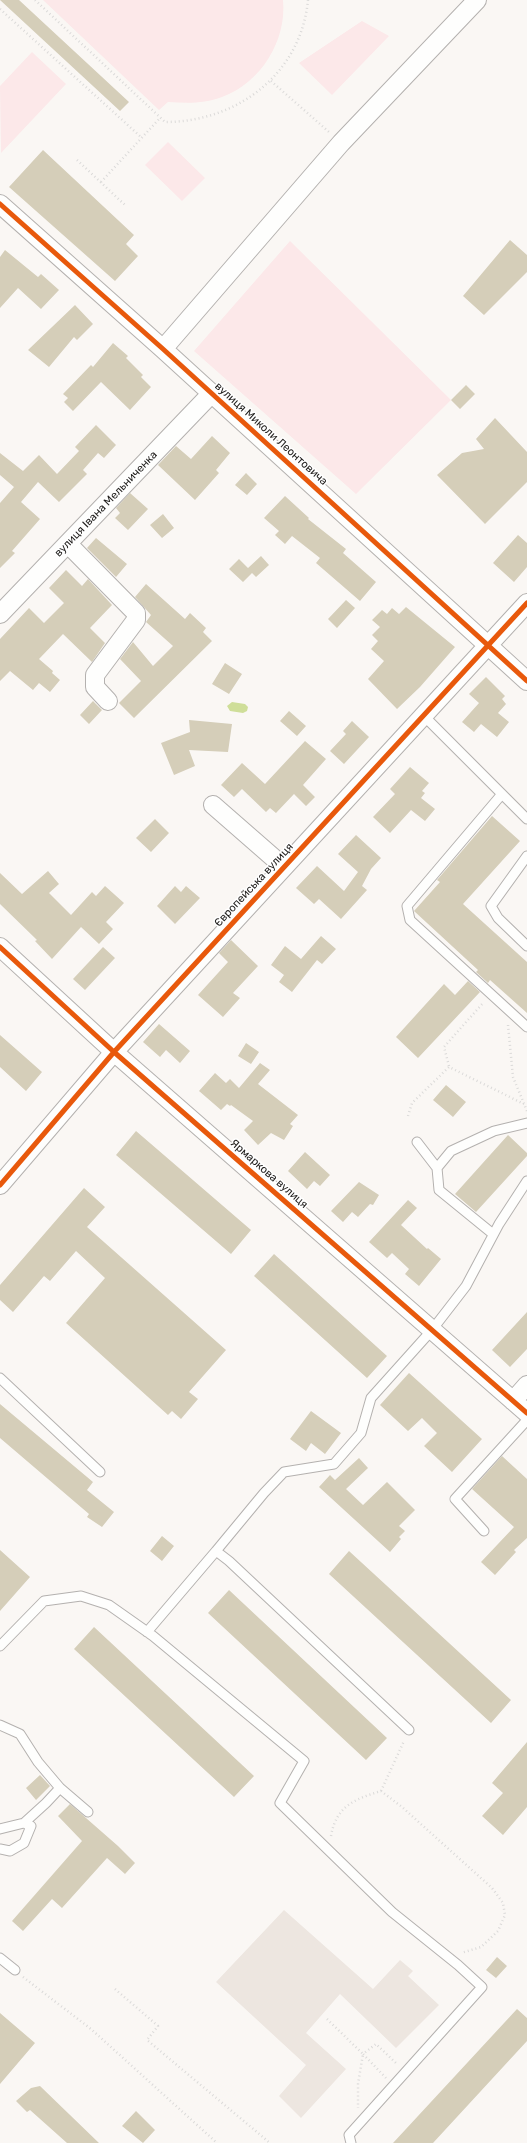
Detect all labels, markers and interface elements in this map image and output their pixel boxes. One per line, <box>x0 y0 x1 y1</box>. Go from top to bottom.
street label: вулиця Миколи Леонтовича <box>212 380 330 488</box>
street label: вулиця Івана Мельниченка <box>52 448 160 560</box>
street label: Європейська вулиця <box>212 840 296 930</box>
street label: Ярмаркова вулиця <box>227 1137 311 1211</box>

